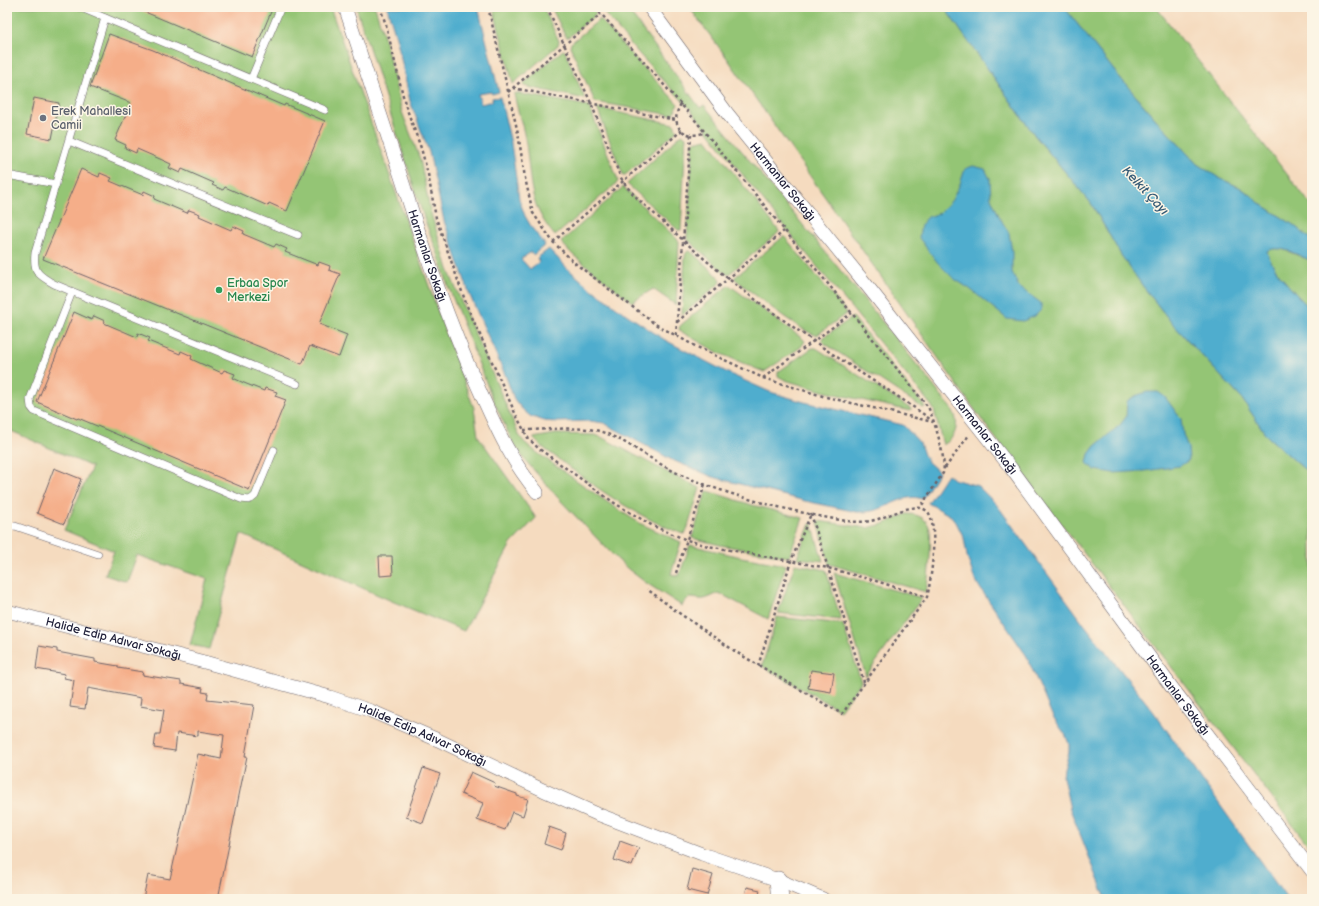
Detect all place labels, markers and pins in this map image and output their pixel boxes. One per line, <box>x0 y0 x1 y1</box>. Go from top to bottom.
place label: Erek Mahallesi Camii <box>51 104 131 133</box>
marker: Erek Mahallesi Camii <box>38 113 48 123</box>
place label: Erbaa Spor Merkezi <box>227 276 289 305</box>
marker: Erbaa Spor Merkezi <box>214 285 224 295</box>

